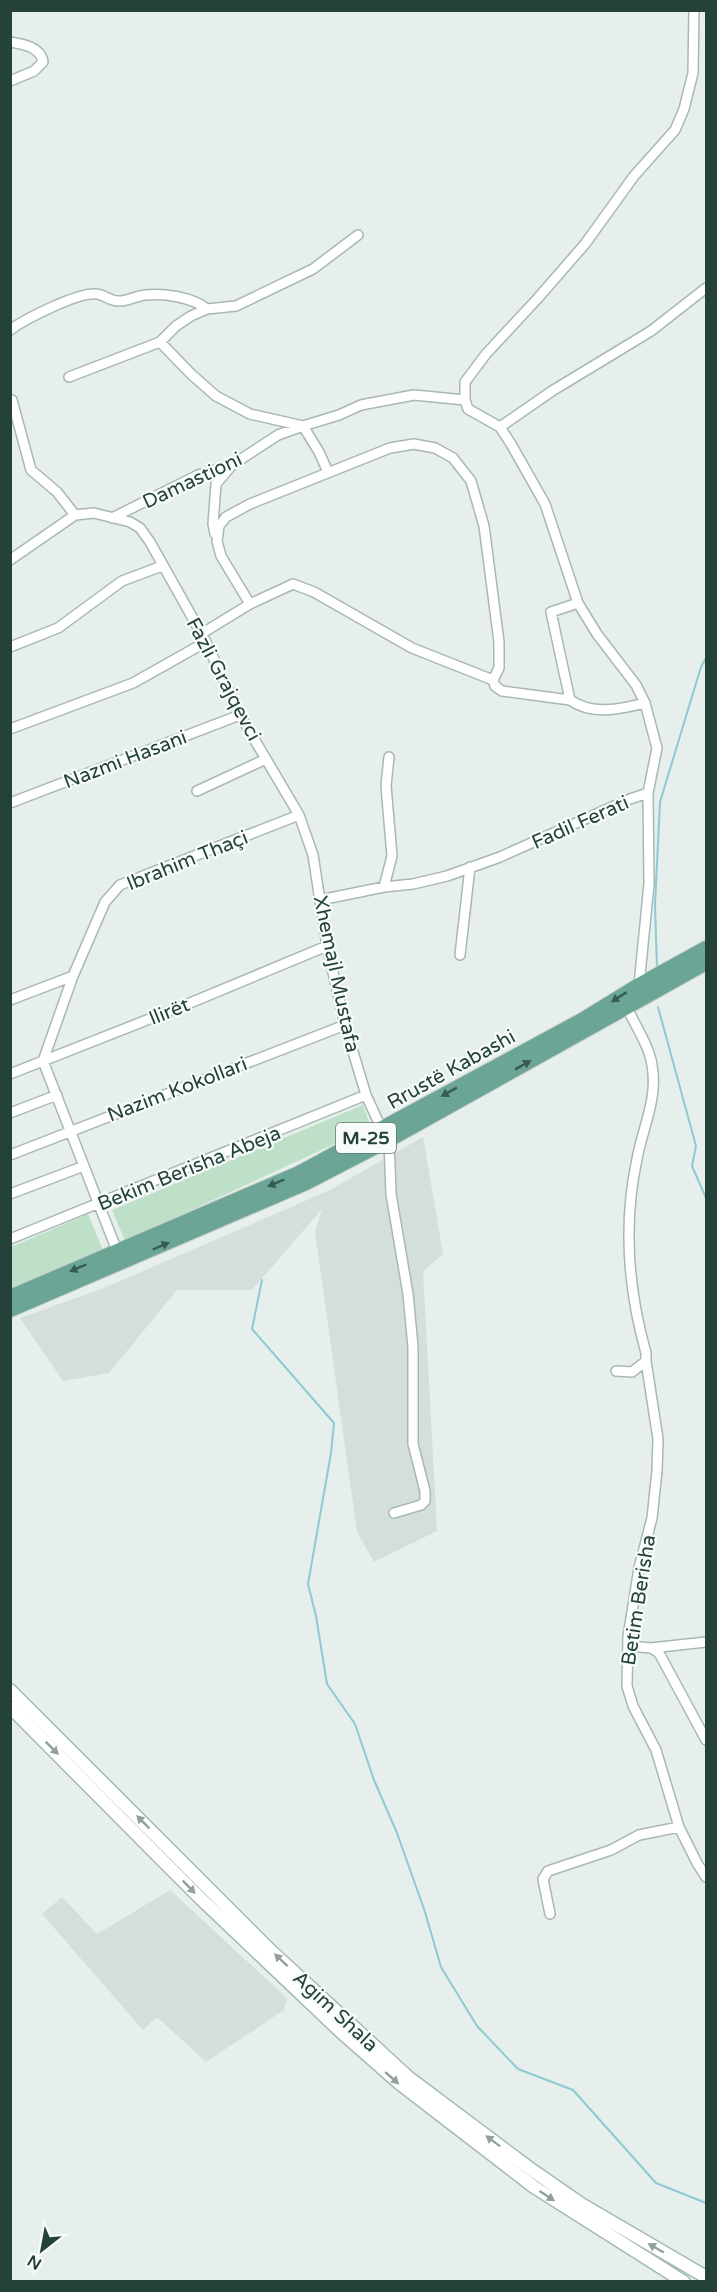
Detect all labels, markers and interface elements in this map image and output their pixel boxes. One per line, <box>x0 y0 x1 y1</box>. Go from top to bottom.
street label: Damastioni <box>139 447 246 514</box>
street label: Fazli Grajqevci <box>181 614 266 745</box>
street label: Nazmi Hasani <box>60 725 190 794</box>
street label: Fadil Ferati <box>528 791 633 855</box>
street label: Ibrahim Thaçi <box>123 826 252 896</box>
street label: Xhemajl Mustafa <box>308 894 364 1055</box>
one-way arrow <box>611 991 627 1002</box>
street label: Ilirët <box>146 993 194 1031</box>
street label: Rrustë Kabashi <box>383 1025 520 1115</box>
street label: Nazim Kokollari <box>104 1052 251 1128</box>
one-way arrow <box>514 1060 531 1070</box>
one-way arrow <box>441 1087 457 1098</box>
street label: Bekim Berisha Abeja <box>94 1121 285 1217</box>
road number: M-25 <box>336 1123 396 1153</box>
one-way arrow <box>267 1178 285 1188</box>
one-way arrow <box>152 1241 169 1250</box>
one-way arrow <box>68 1263 86 1273</box>
street label: Betim Berisha <box>617 1533 661 1667</box>
one-way arrow <box>45 1741 60 1755</box>
one-way arrow <box>136 1815 150 1830</box>
one-way arrow <box>182 1879 196 1894</box>
one-way arrow <box>275 1953 289 1967</box>
street label: Agim Shala <box>288 1966 383 2057</box>
one-way arrow <box>385 2071 400 2085</box>
one-way arrow <box>485 2134 501 2147</box>
one-way arrow <box>539 2190 555 2202</box>
north arrow <box>12 2220 72 2280</box>
one-way arrow <box>648 2242 664 2253</box>
text: N <box>24 2250 45 2274</box>

